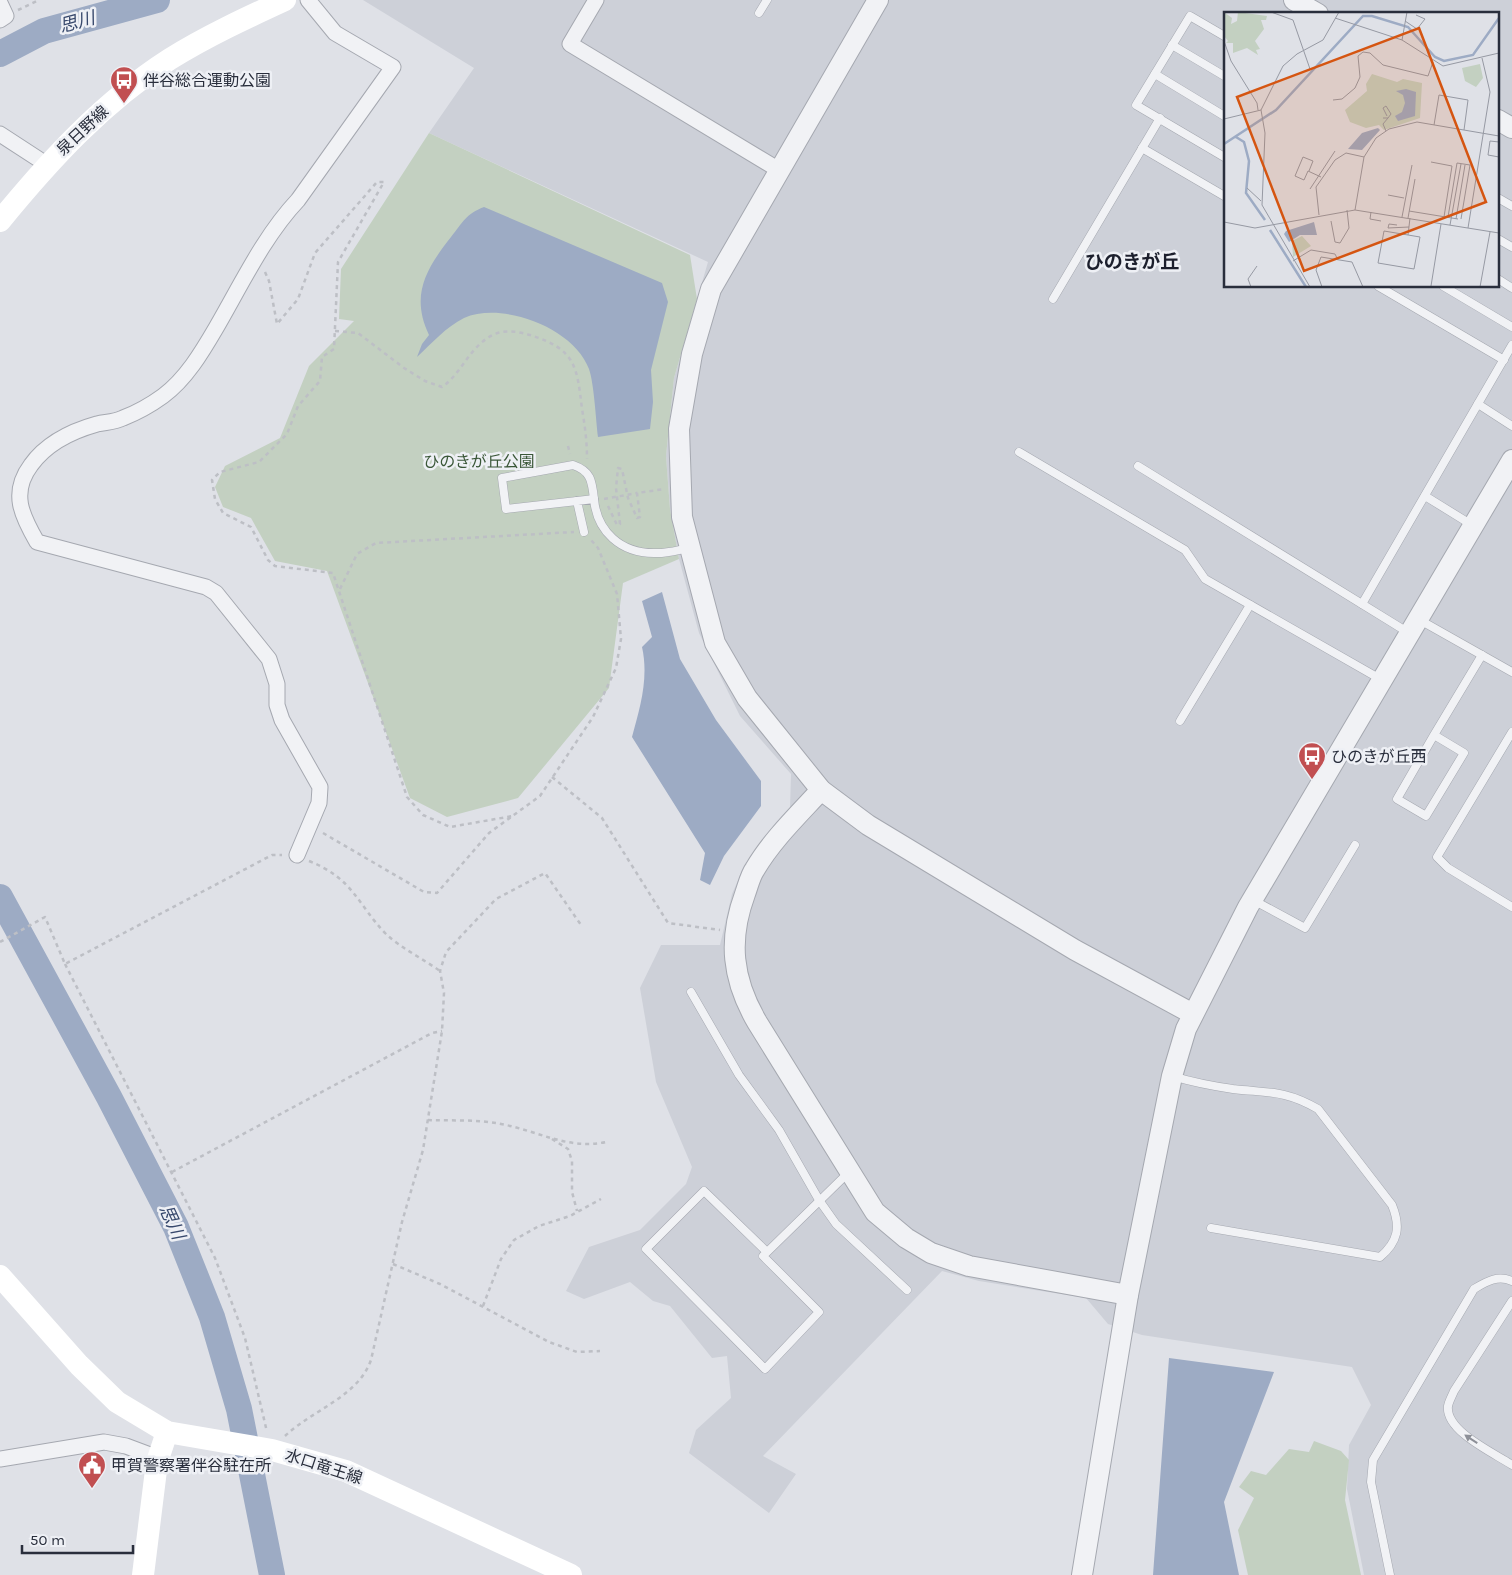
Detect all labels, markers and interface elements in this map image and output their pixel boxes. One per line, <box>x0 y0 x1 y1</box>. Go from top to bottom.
water label: 思川 <box>57 6 99 37</box>
inset map <box>1224 12 1500 288</box>
bus stop icon: 伴谷総合運動公園 <box>109 65 139 104</box>
place label: 伴谷総合運動公園 <box>143 71 271 90</box>
street label: 泉日野線 <box>52 102 112 159</box>
district label: ひのきが丘 <box>1085 251 1179 273</box>
park label: ひのきが丘公園 <box>423 452 535 471</box>
bus stop icon: ひのきが丘西 <box>1297 741 1327 780</box>
place label: ひのきが丘西 <box>1331 747 1427 766</box>
water label: 思川 <box>154 1201 190 1245</box>
one-way arrow <box>1464 1434 1478 1443</box>
street label: 水口竜王線 <box>283 1445 365 1488</box>
public building icon: 甲賀警察署伴谷駐在所 <box>77 1450 107 1489</box>
place label: 甲賀警察署伴谷駐在所 <box>111 1456 271 1475</box>
scale bar <box>22 1522 134 1554</box>
text: 50 m <box>30 1531 65 1549</box>

